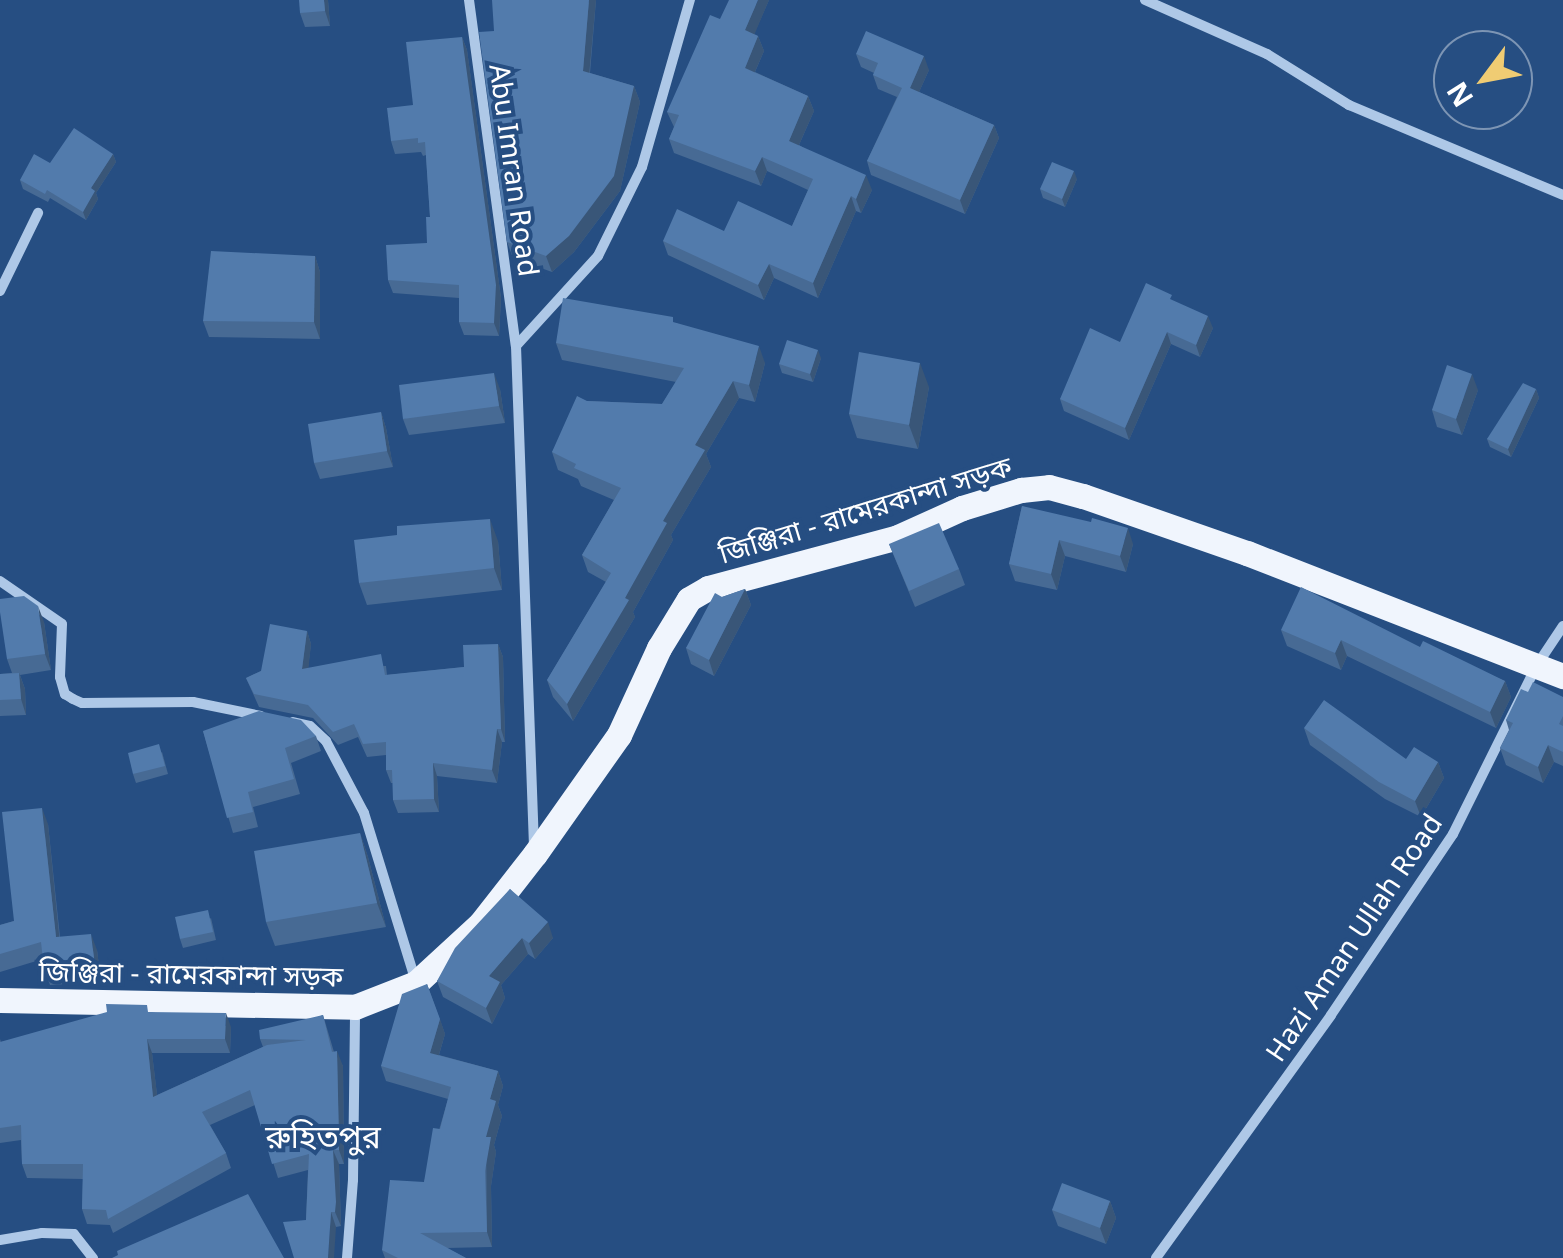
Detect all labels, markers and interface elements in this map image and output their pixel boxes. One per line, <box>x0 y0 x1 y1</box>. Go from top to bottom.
north arrow <box>1433 30 1533 130</box>
street label: Abu Imran Road <box>483 62 547 278</box>
text: N <box>1437 75 1481 115</box>
street label: জিঞ্জিরা - রামেরকান্দা সড়ক <box>714 448 1016 570</box>
street label: Hazi Aman Ullah Road <box>1258 807 1448 1067</box>
street label: জিঞ্জিরা - রামেরকান্দা সড়ক <box>38 954 344 992</box>
district label: রুহিতপুর <box>265 1117 381 1155</box>

